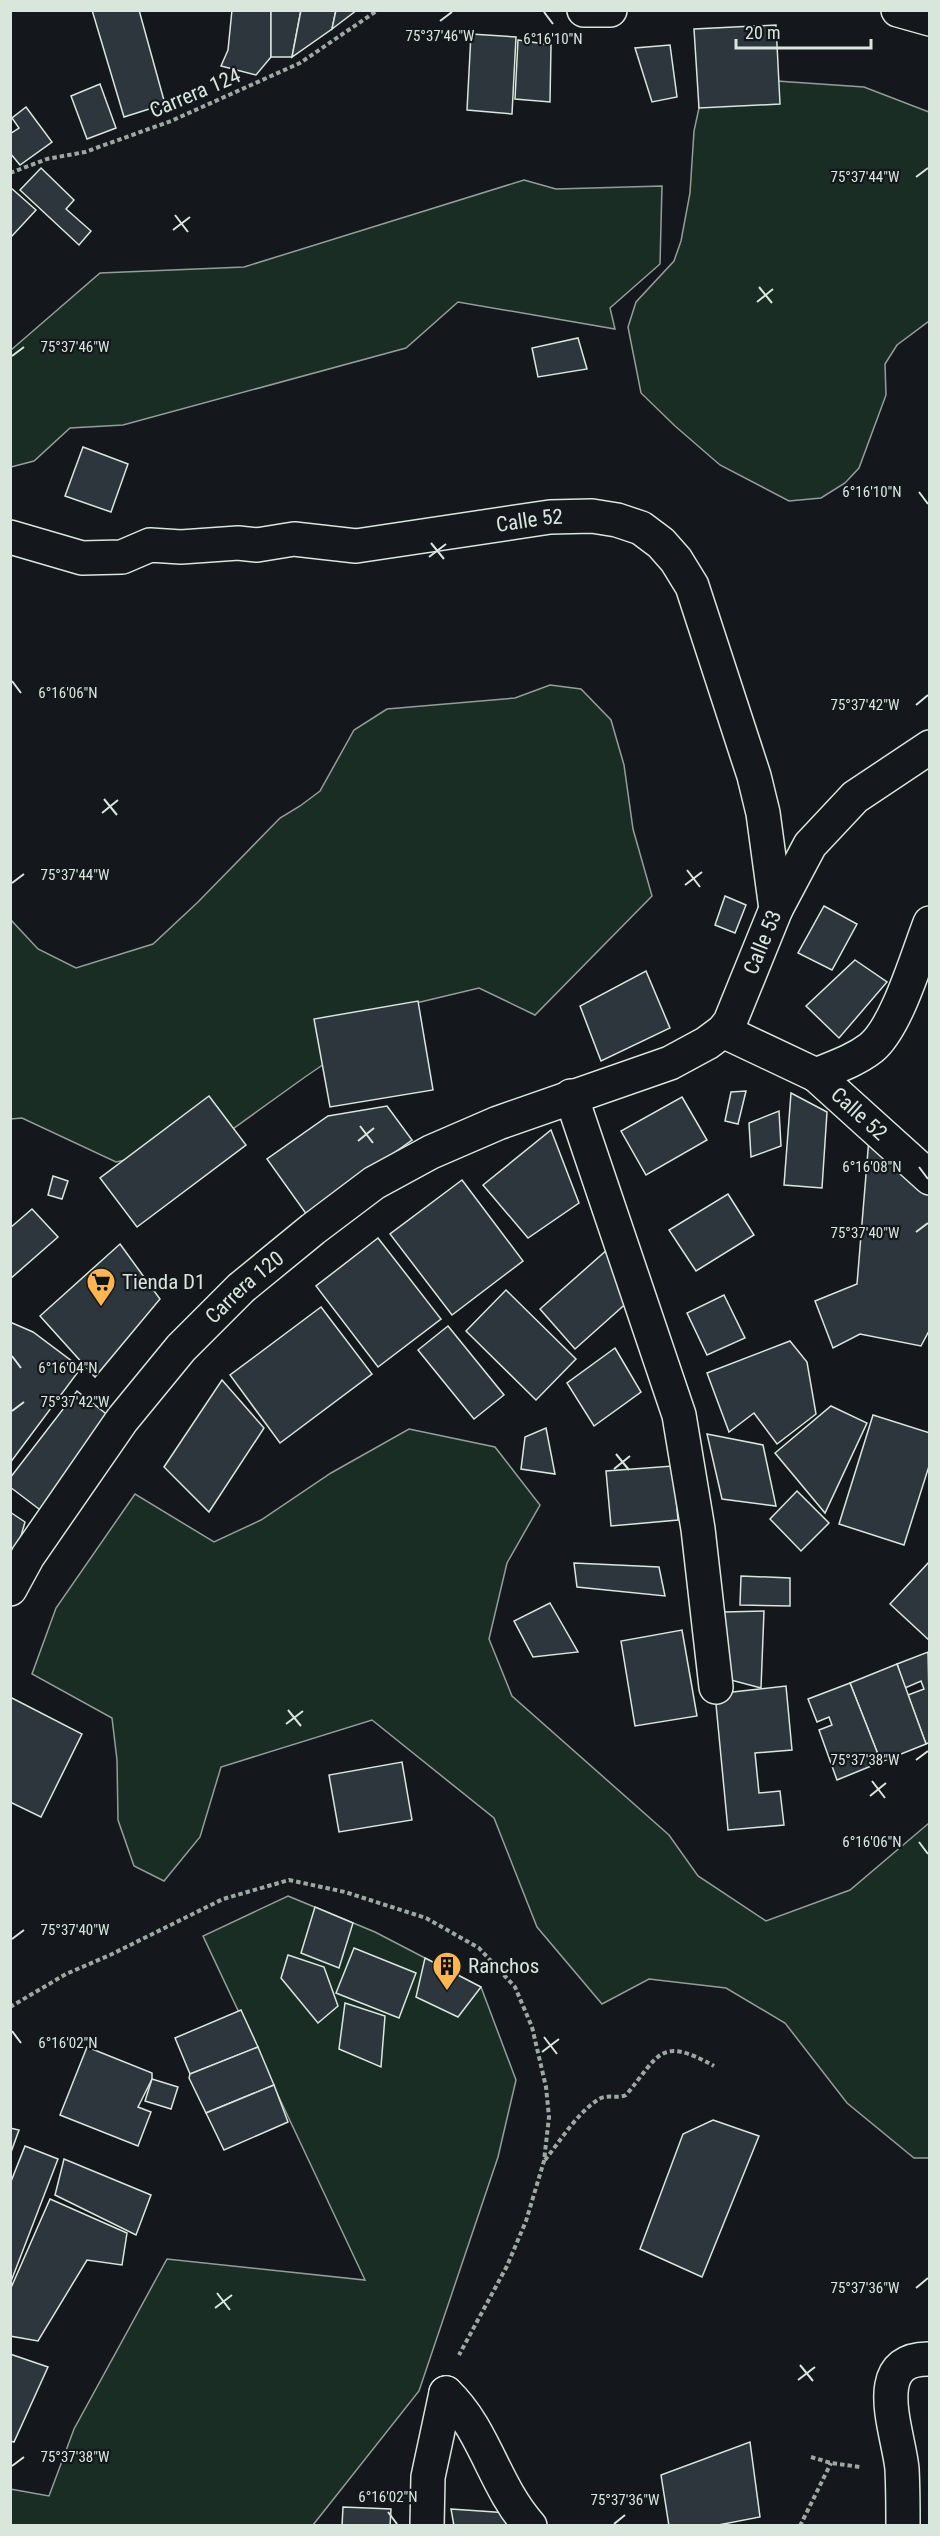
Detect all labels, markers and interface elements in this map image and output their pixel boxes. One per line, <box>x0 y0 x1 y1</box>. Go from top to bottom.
scale bar <box>736 12 871 50</box>
text: 20 m <box>745 22 780 43</box>
text: 75°37'46"W <box>406 27 475 45</box>
text: 6°16'10"N <box>523 30 583 48</box>
street label: Carrera 124 <box>146 63 244 123</box>
text: 75°37'44"W <box>831 168 900 186</box>
text: 75°37'46"W <box>41 338 110 356</box>
text: 6°16'10"N <box>842 483 902 501</box>
street label: Calle 52 <box>494 505 563 537</box>
text: 6°16'06"N <box>38 684 98 702</box>
text: 75°37'42"W <box>831 696 900 714</box>
text: 75°37'44"W <box>41 866 110 884</box>
street label: Calle 53 <box>739 907 786 978</box>
street label: Calle 52 <box>826 1083 892 1145</box>
text: 6°16'08"N <box>842 1158 902 1176</box>
text: 75°37'40"W <box>831 1224 900 1242</box>
street label: Carrera 120 <box>201 1246 288 1328</box>
supermarket icon: Tienda D1 <box>85 1266 117 1308</box>
place label: Tienda D1 <box>122 1270 205 1294</box>
text: 6°16'04"N <box>38 1359 98 1377</box>
text: 75°37'42"W <box>41 1393 110 1411</box>
text: 75°37'38"W <box>831 1751 900 1769</box>
text: 6°16'06"N <box>842 1833 902 1851</box>
text: 75°37'40"W <box>41 1921 110 1939</box>
building icon: Ranchos <box>431 1950 463 1992</box>
place label: Ranchos <box>468 1954 539 1978</box>
text: 6°16'02"N <box>38 2034 98 2052</box>
text: 75°37'36"W <box>831 2279 900 2297</box>
text: 75°37'38"W <box>41 2448 110 2466</box>
text: 6°16'02"N <box>358 2488 418 2506</box>
text: 75°37'36"W <box>591 2491 660 2509</box>

